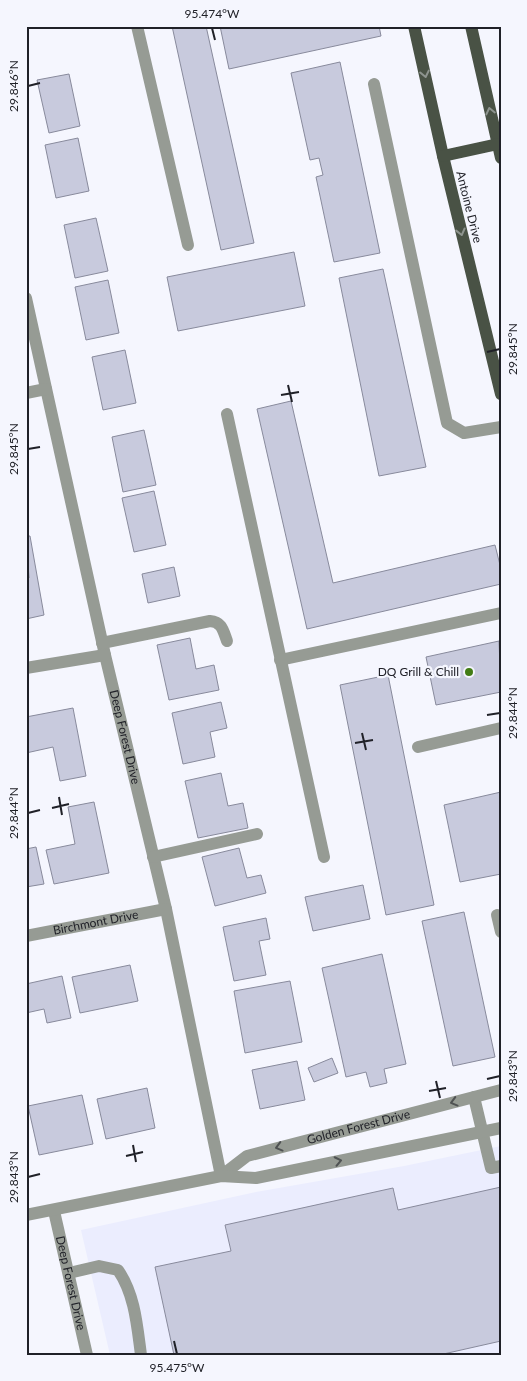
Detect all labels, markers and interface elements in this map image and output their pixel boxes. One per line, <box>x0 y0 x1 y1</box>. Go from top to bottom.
text: 95.474°W <box>184 6 240 21</box>
text: 29.846°N <box>6 60 21 112</box>
one-way arrow <box>419 69 429 78</box>
one-way arrow <box>485 106 496 115</box>
street label: Antoine Drive <box>453 169 486 244</box>
one-way arrow <box>455 228 466 237</box>
text: 29.845°N <box>505 323 520 375</box>
text: 29.845°N <box>6 423 21 475</box>
place label: DQ Grill & Chill <box>378 664 459 679</box>
marker: DQ Grill & Chill <box>463 666 475 678</box>
text: 29.844°N <box>505 687 520 739</box>
street label: Deep Forest Drive <box>107 688 144 786</box>
text: 29.844°N <box>6 787 21 839</box>
street label: Birchmont Drive <box>52 907 139 938</box>
text: 29.843°N <box>505 1050 520 1102</box>
one-way arrow <box>450 1097 458 1107</box>
street label: Golden Forest Drive <box>305 1106 412 1147</box>
one-way arrow <box>276 1142 284 1152</box>
text: 29.843°N <box>6 1151 21 1203</box>
one-way arrow <box>333 1156 342 1167</box>
street label: Deep Forest Drive <box>53 1234 89 1332</box>
text: 95.475°W <box>149 1360 205 1375</box>

